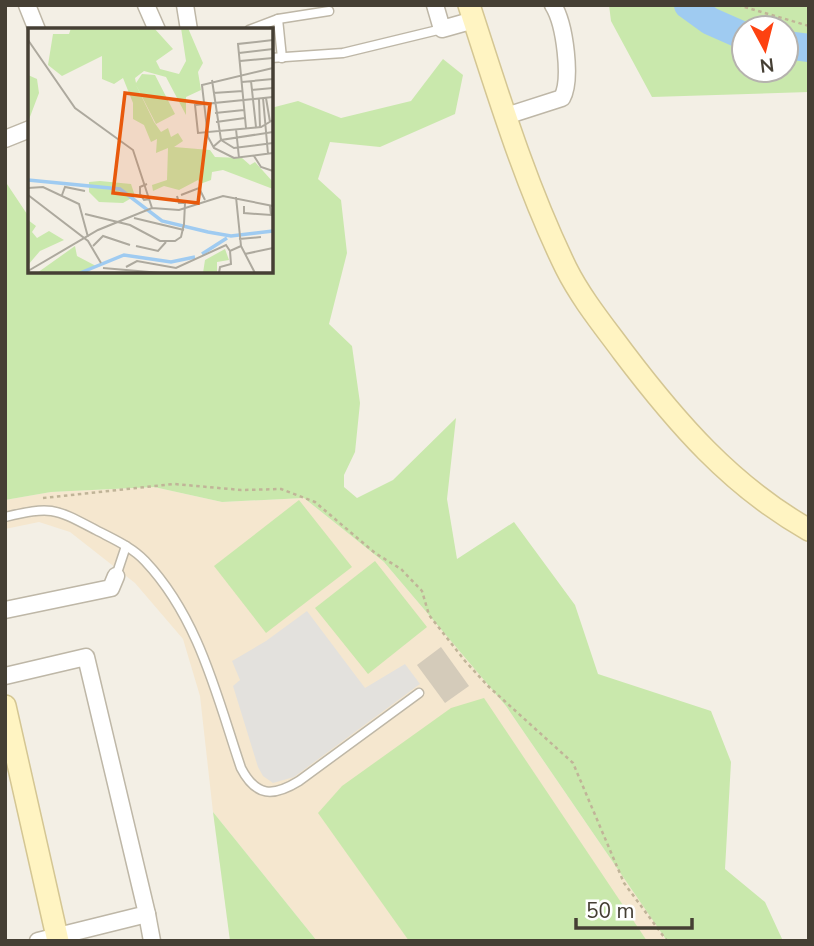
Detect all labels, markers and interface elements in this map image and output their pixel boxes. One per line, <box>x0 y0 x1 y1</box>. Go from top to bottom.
north arrow <box>730 14 800 84</box>
inset map <box>28 28 273 273</box>
text: N <box>758 51 776 79</box>
scale bar <box>576 886 692 930</box>
text: 50 m <box>586 897 635 925</box>

